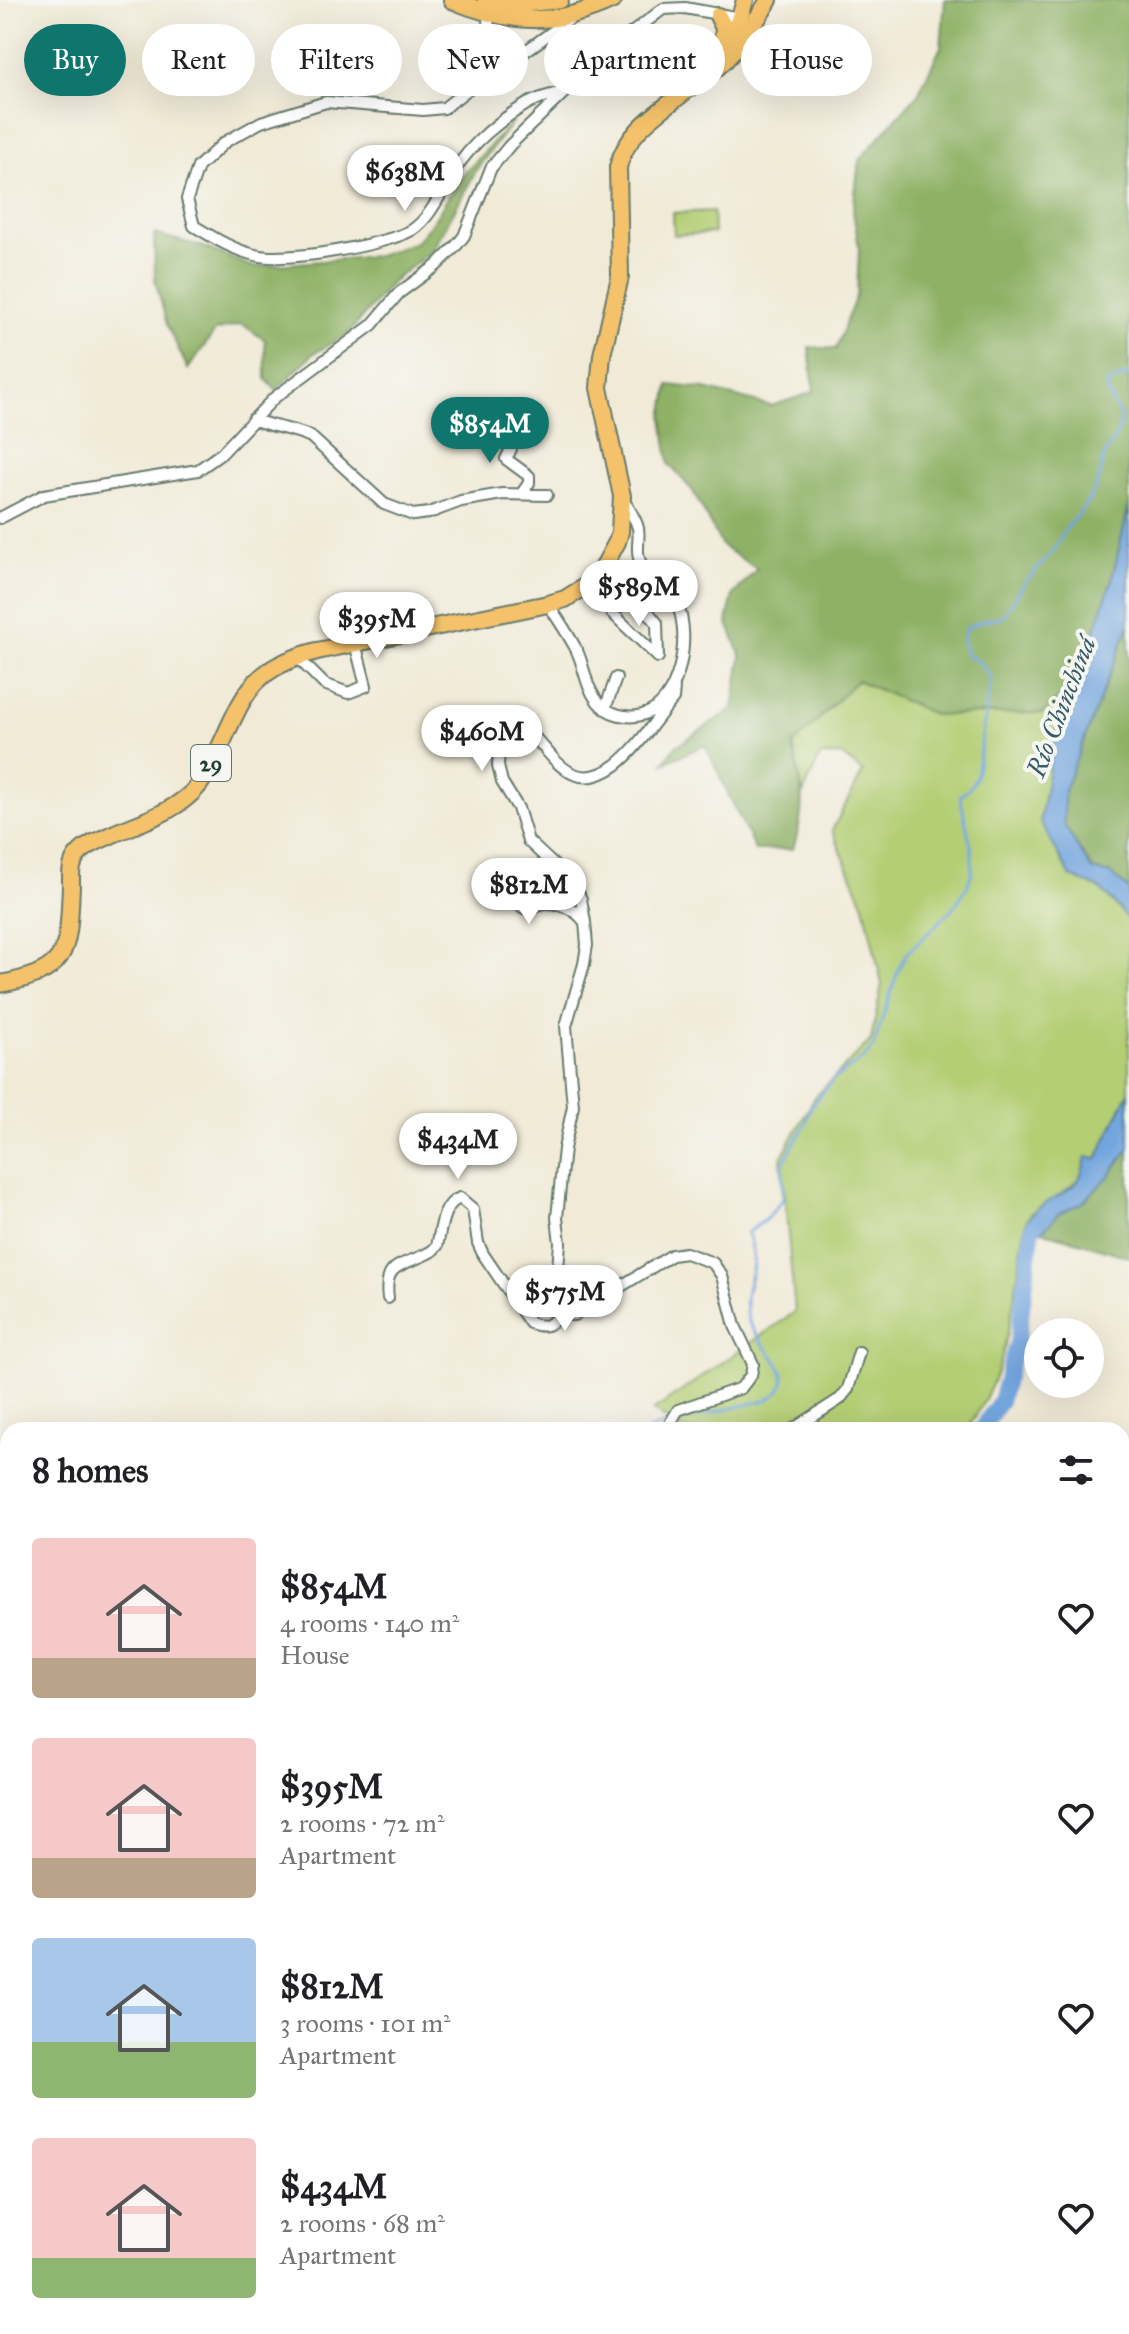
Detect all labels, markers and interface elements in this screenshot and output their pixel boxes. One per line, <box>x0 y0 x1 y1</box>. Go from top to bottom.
chip: Buy <box>24 24 126 96</box>
chip: Rent <box>142 24 255 96</box>
chip: Filters <box>271 24 402 96</box>
chip: New <box>418 24 528 96</box>
chip: Apartment <box>544 24 725 96</box>
chip: House <box>741 24 872 96</box>
pin: $638M <box>349 145 461 213</box>
text: $638M <box>365 155 445 187</box>
pin: $854M <box>434 397 546 465</box>
text: $854M <box>449 407 531 439</box>
pin: $589M <box>583 560 695 628</box>
text: $589M <box>598 570 680 602</box>
pin: $395M <box>321 592 433 660</box>
text: $395M <box>338 602 416 634</box>
water label: Río Chinchiná <box>1019 629 1104 783</box>
pin: $460M <box>426 705 538 773</box>
text: $460M <box>439 715 525 747</box>
road number: 29 <box>191 745 231 781</box>
pin: $812M <box>473 858 585 926</box>
text: $812M <box>489 868 569 900</box>
pin: $434M <box>402 1113 514 1181</box>
text: $434M <box>417 1123 499 1155</box>
pin: $575M <box>509 1265 621 1333</box>
text: $575M <box>525 1275 605 1307</box>
map controls <box>1024 1318 1104 1398</box>
button: locate <box>1024 1318 1104 1398</box>
icon: filters <box>1054 1448 1098 1492</box>
text: 8 homes <box>32 1450 148 1491</box>
text: $854M <box>280 1566 387 1607</box>
icon: home <box>96 1570 192 1666</box>
icon: heart <box>1054 1596 1098 1640</box>
text: 4 rooms · 140 m² <box>280 1607 459 1639</box>
text: House <box>280 1639 350 1671</box>
text: $395M <box>280 1766 383 1807</box>
icon: home <box>96 1770 192 1866</box>
icon: heart <box>1054 1796 1098 1840</box>
text: 2 rooms · 72 m² <box>280 1807 444 1839</box>
text: Apartment <box>280 1839 396 1871</box>
text: $812M <box>280 1966 384 2007</box>
icon: home <box>96 1970 192 2066</box>
icon: heart <box>1054 1996 1098 2040</box>
text: 3 rooms · 101 m² <box>280 2007 451 2039</box>
text: Apartment <box>280 2039 396 2071</box>
text: $434M <box>280 2166 387 2207</box>
icon: home <box>96 2170 192 2266</box>
icon: heart <box>1054 2196 1098 2240</box>
text: 2 rooms · 68 m² <box>280 2207 445 2239</box>
text: Apartment <box>280 2239 396 2271</box>

